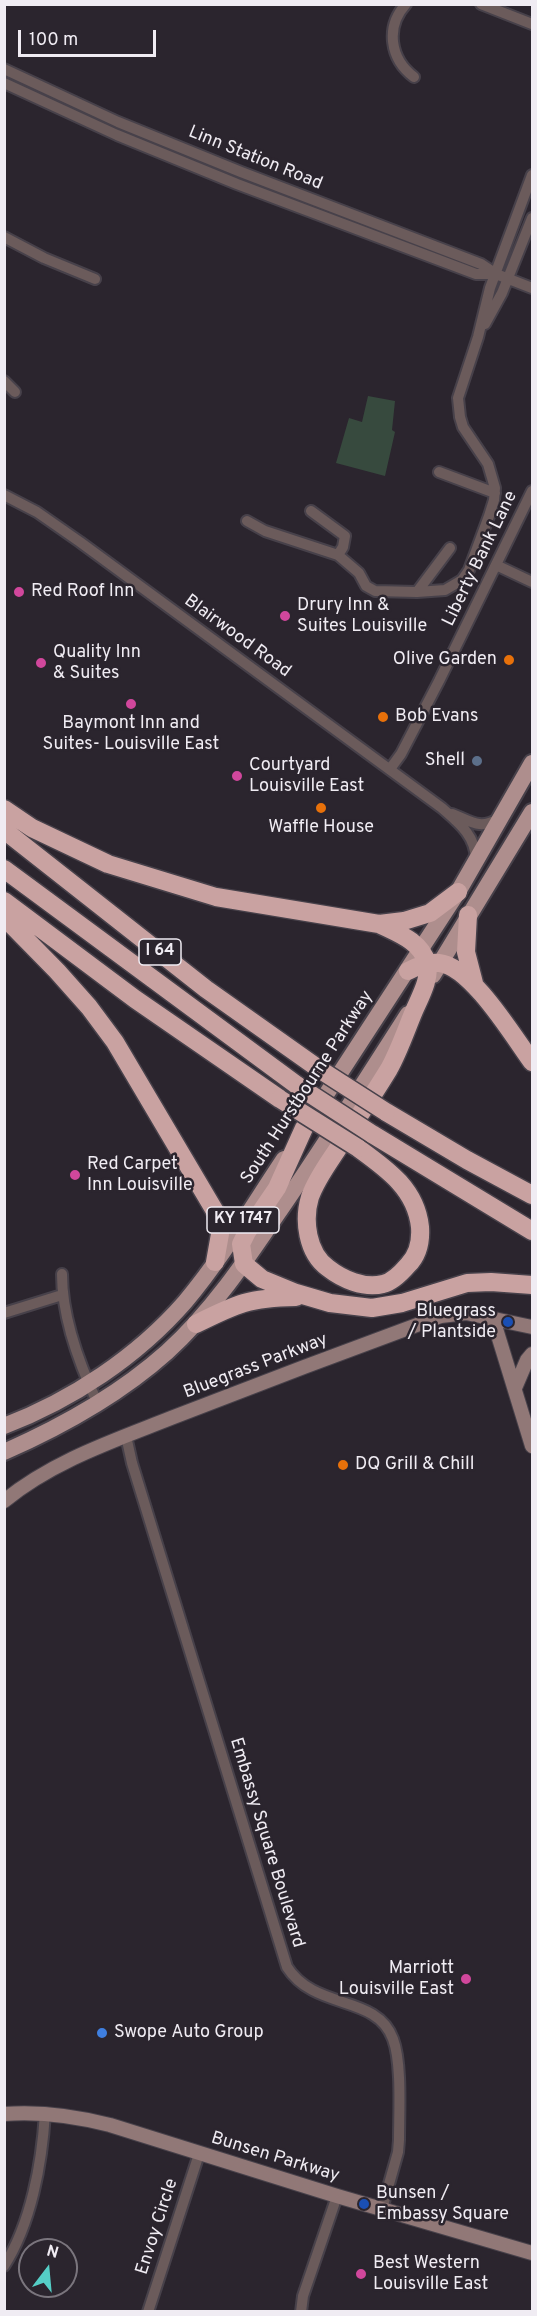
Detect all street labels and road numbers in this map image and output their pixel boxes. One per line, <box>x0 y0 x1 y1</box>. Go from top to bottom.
street label: Linn Station Road <box>185 122 325 196</box>
street label: Liberty Bank Lane <box>439 488 523 630</box>
street label: Blairwood Road <box>179 591 295 683</box>
road number: I 64 <box>139 939 181 965</box>
street label: South Hurstbourne Parkway <box>237 987 379 1189</box>
road number: KY 1747 <box>207 1207 279 1233</box>
street label: Bluegrass Parkway <box>181 1330 331 1404</box>
street label: Embassy Square Boulevard <box>224 1735 308 1951</box>
street label: Bunsen Parkway <box>208 2128 342 2188</box>
street label: Envoy Circle <box>132 2176 184 2278</box>

